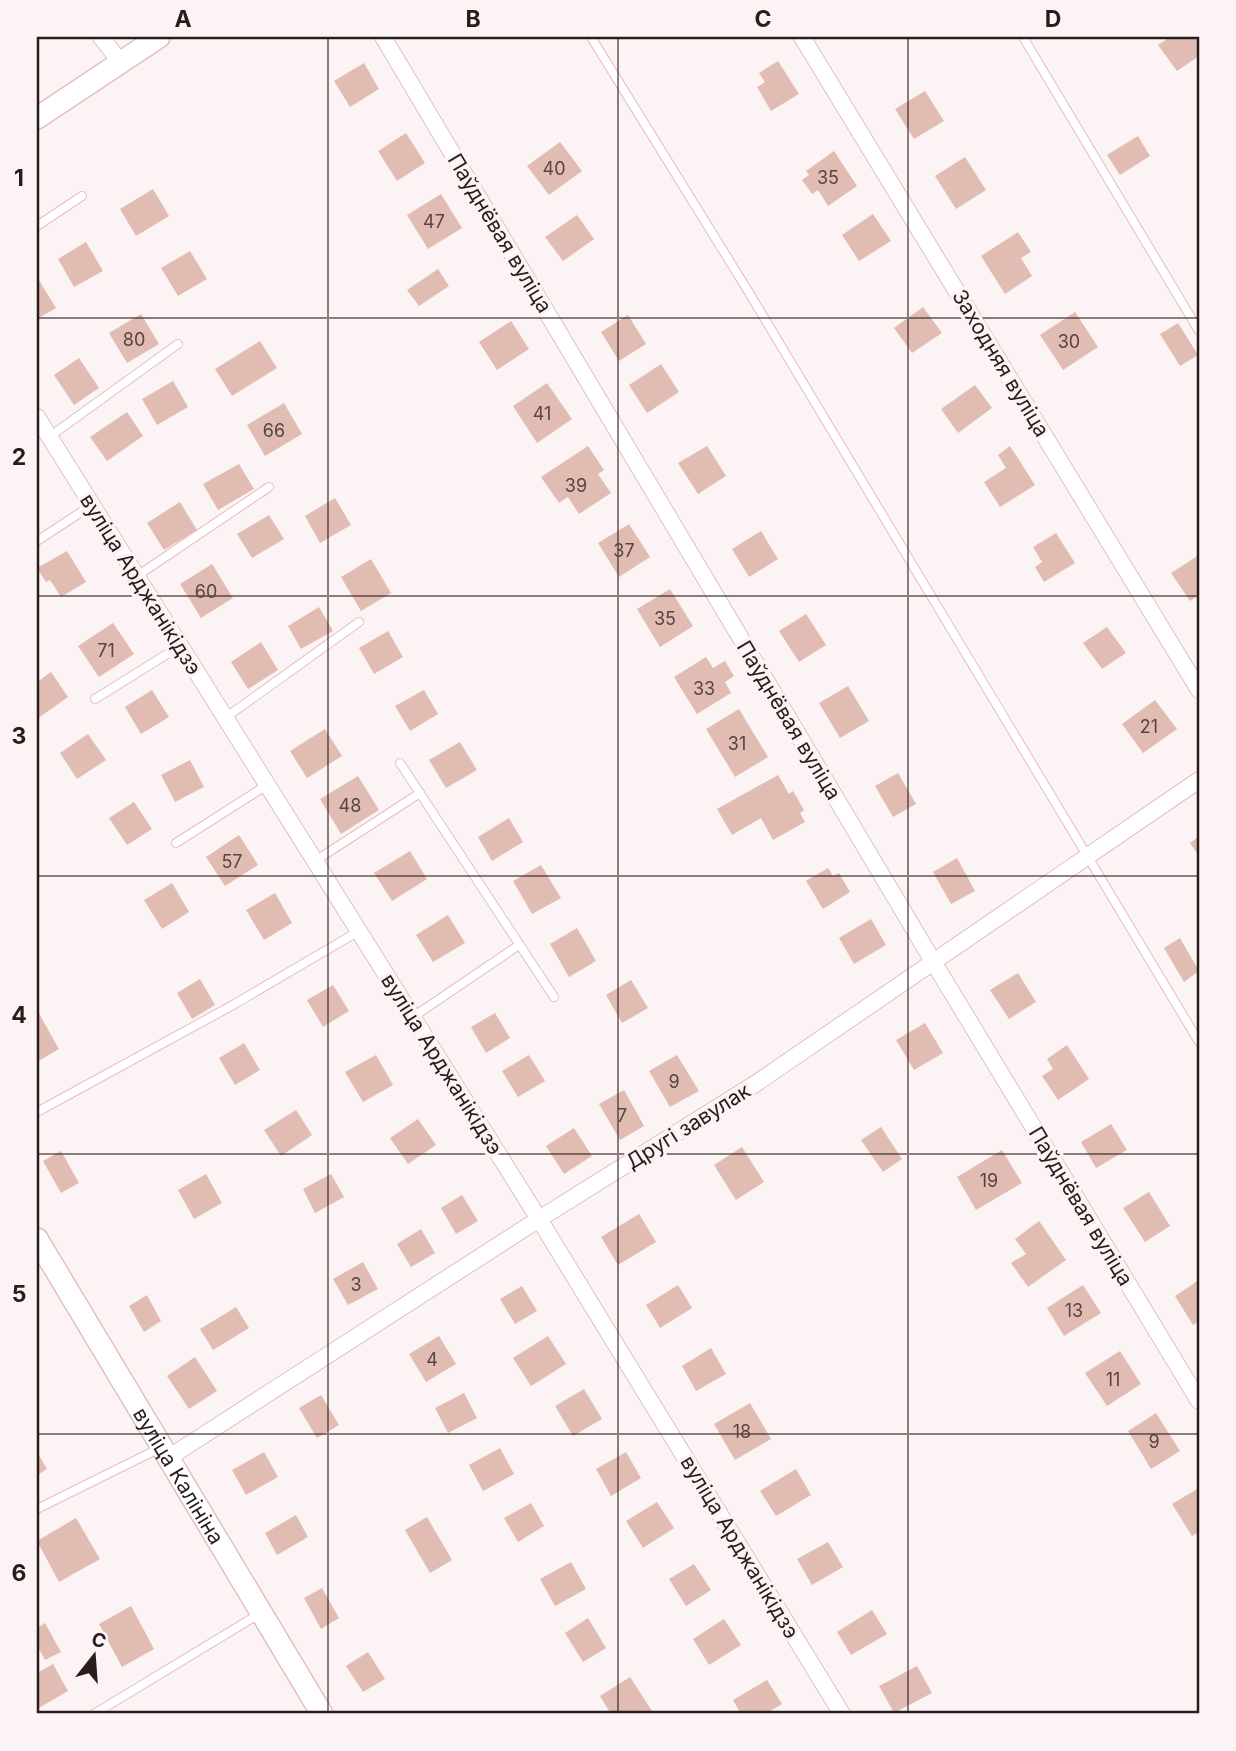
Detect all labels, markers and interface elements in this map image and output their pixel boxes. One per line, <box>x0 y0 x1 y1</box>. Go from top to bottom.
text: A <box>174 5 192 33</box>
text: B <box>465 5 481 33</box>
text: C <box>754 5 772 33</box>
text: D <box>1045 5 1061 33</box>
street label: Паўднёвая вуліца <box>443 149 557 317</box>
house number: 40 <box>543 158 565 179</box>
text: 1 <box>14 164 24 192</box>
house number: 35 <box>817 167 839 188</box>
house number: 47 <box>423 211 445 232</box>
street label: Заходняя вуліца <box>947 285 1055 441</box>
house number: 80 <box>123 329 145 350</box>
house number: 30 <box>1058 331 1080 352</box>
house number: 41 <box>533 403 551 424</box>
house number: 66 <box>263 420 285 441</box>
text: 2 <box>12 443 26 471</box>
house number: 39 <box>565 475 587 496</box>
street label: вуліца Арджанікідзэ <box>75 489 207 679</box>
house number: 37 <box>613 540 635 561</box>
house number: 60 <box>195 581 217 602</box>
house number: 35 <box>654 608 676 629</box>
street label: Паўднёвая вуліца <box>732 636 846 804</box>
house number: 71 <box>97 640 115 661</box>
house number: 33 <box>693 678 715 699</box>
house number: 21 <box>1140 716 1158 737</box>
text: 3 <box>12 722 26 750</box>
house number: 31 <box>728 733 746 754</box>
house number: 48 <box>339 795 361 816</box>
house number: 57 <box>221 851 243 872</box>
street label: вуліца Арджанікідзэ <box>376 969 508 1159</box>
text: 4 <box>11 1001 27 1029</box>
house number: 9 <box>668 1071 680 1092</box>
street label: Другі завулак <box>621 1077 755 1174</box>
house number: 7 <box>617 1105 627 1126</box>
street label: Паўднёвая вуліца <box>1024 1122 1138 1290</box>
house number: 19 <box>980 1170 998 1191</box>
house number: 3 <box>350 1274 362 1295</box>
text: 5 <box>12 1280 26 1308</box>
house number: 13 <box>1065 1300 1083 1321</box>
house number: 4 <box>426 1349 438 1370</box>
house number: 11 <box>1106 1369 1120 1390</box>
street label: вуліца Калініна <box>128 1403 230 1549</box>
house number: 18 <box>733 1421 751 1442</box>
house number: 9 <box>1148 1431 1160 1452</box>
street label: вуліца Арджанікідзэ <box>675 1451 805 1643</box>
text: 6 <box>12 1559 26 1587</box>
north arrow <box>60 1622 130 1692</box>
text: С <box>89 1627 109 1653</box>

